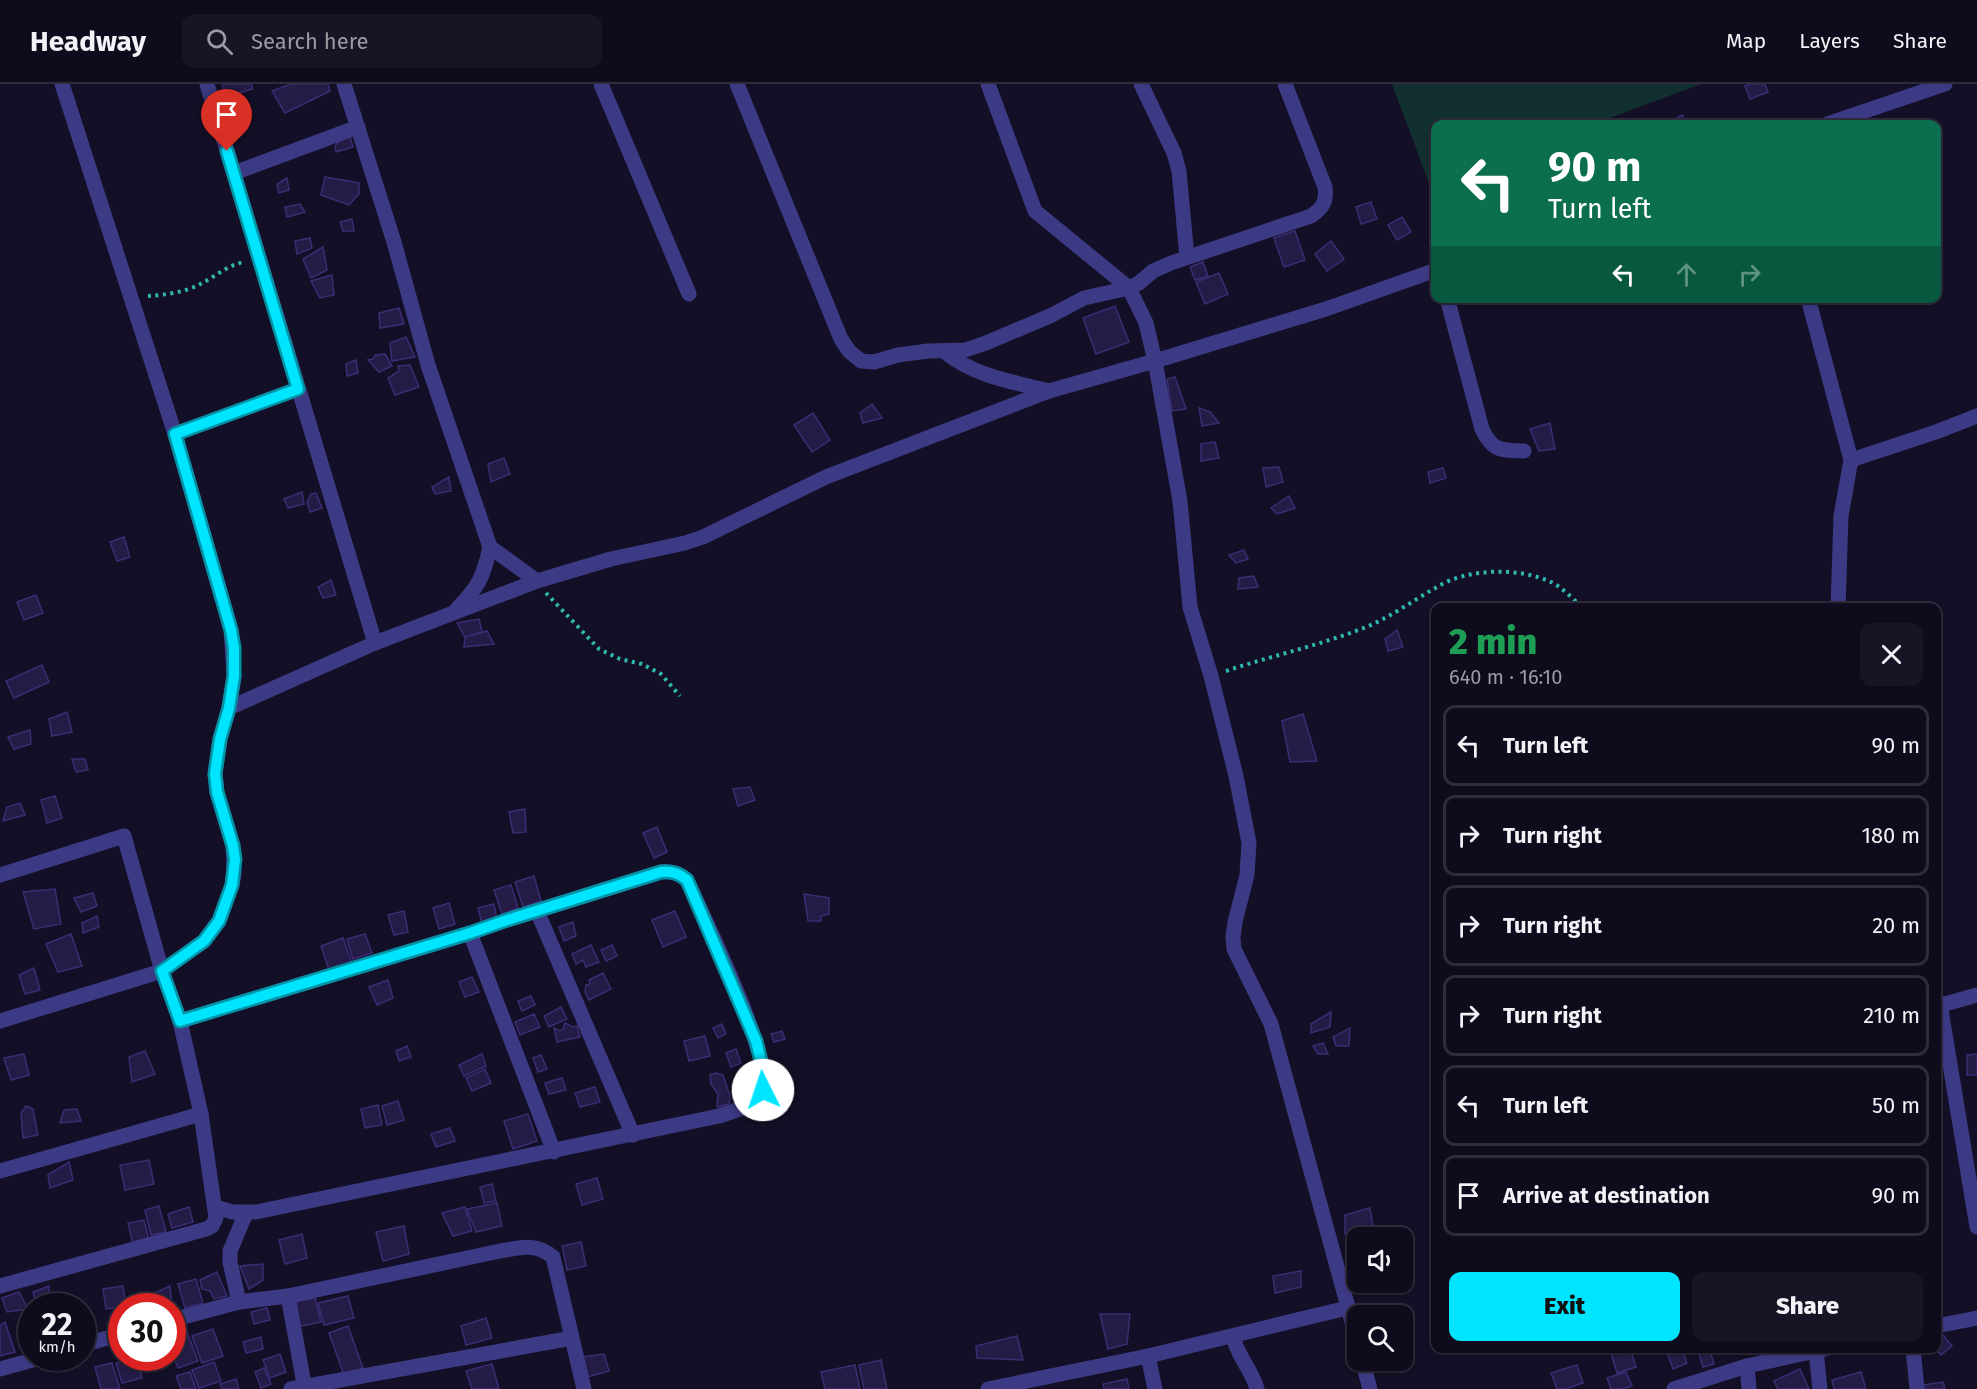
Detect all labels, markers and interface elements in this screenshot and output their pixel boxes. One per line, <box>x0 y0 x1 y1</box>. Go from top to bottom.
search box <box>182 14 602 68</box>
text: Headway <box>30 25 146 58</box>
icon: search <box>203 25 236 58</box>
text: Search here <box>251 28 369 55</box>
text: Map <box>1726 28 1766 54</box>
text: Layers <box>1799 28 1860 54</box>
text: Share <box>1893 28 1947 54</box>
pin <box>201 89 252 151</box>
icon: arrive <box>210 98 243 131</box>
text: 90 m <box>1548 142 1642 192</box>
icon: left <box>1449 144 1527 222</box>
text: Turn left <box>1548 193 1651 225</box>
icon: left <box>1607 258 1640 291</box>
icon: ahead <box>1670 258 1703 291</box>
icon: right <box>1733 258 1766 291</box>
text: 2 min <box>1449 620 1537 664</box>
button: close <box>1860 623 1923 686</box>
text: 640 m · 16:10 <box>1449 665 1562 689</box>
icon: left <box>1452 729 1485 762</box>
text: Turn left <box>1503 732 1588 759</box>
text: 90 m <box>1871 732 1920 759</box>
icon: right <box>1452 819 1485 852</box>
text: Turn right <box>1503 822 1602 849</box>
text: 180 m <box>1861 822 1920 849</box>
icon: right <box>1452 909 1485 942</box>
text: Turn right <box>1503 912 1602 939</box>
text: 20 m <box>1872 912 1920 939</box>
icon: right <box>1452 999 1485 1032</box>
text: Turn right <box>1503 1002 1602 1029</box>
text: 210 m <box>1863 1002 1920 1029</box>
position arrow <box>731 1058 795 1122</box>
icon: left <box>1452 1089 1485 1122</box>
text: Turn left <box>1503 1092 1588 1119</box>
text: 50 m <box>1872 1092 1920 1119</box>
icon: arrive <box>1452 1179 1485 1212</box>
text: Arrive at destination <box>1503 1182 1710 1209</box>
text: 90 m <box>1871 1182 1920 1209</box>
map controls <box>1347 1227 1413 1371</box>
button: sound <box>1347 1227 1413 1293</box>
button: Exit <box>1449 1272 1680 1341</box>
button: Share <box>1692 1272 1923 1341</box>
speed limit sign: 30 <box>108 1293 186 1371</box>
button: search <box>1347 1305 1413 1371</box>
text: 22 <box>41 1307 73 1343</box>
text: km/h <box>38 1338 76 1356</box>

